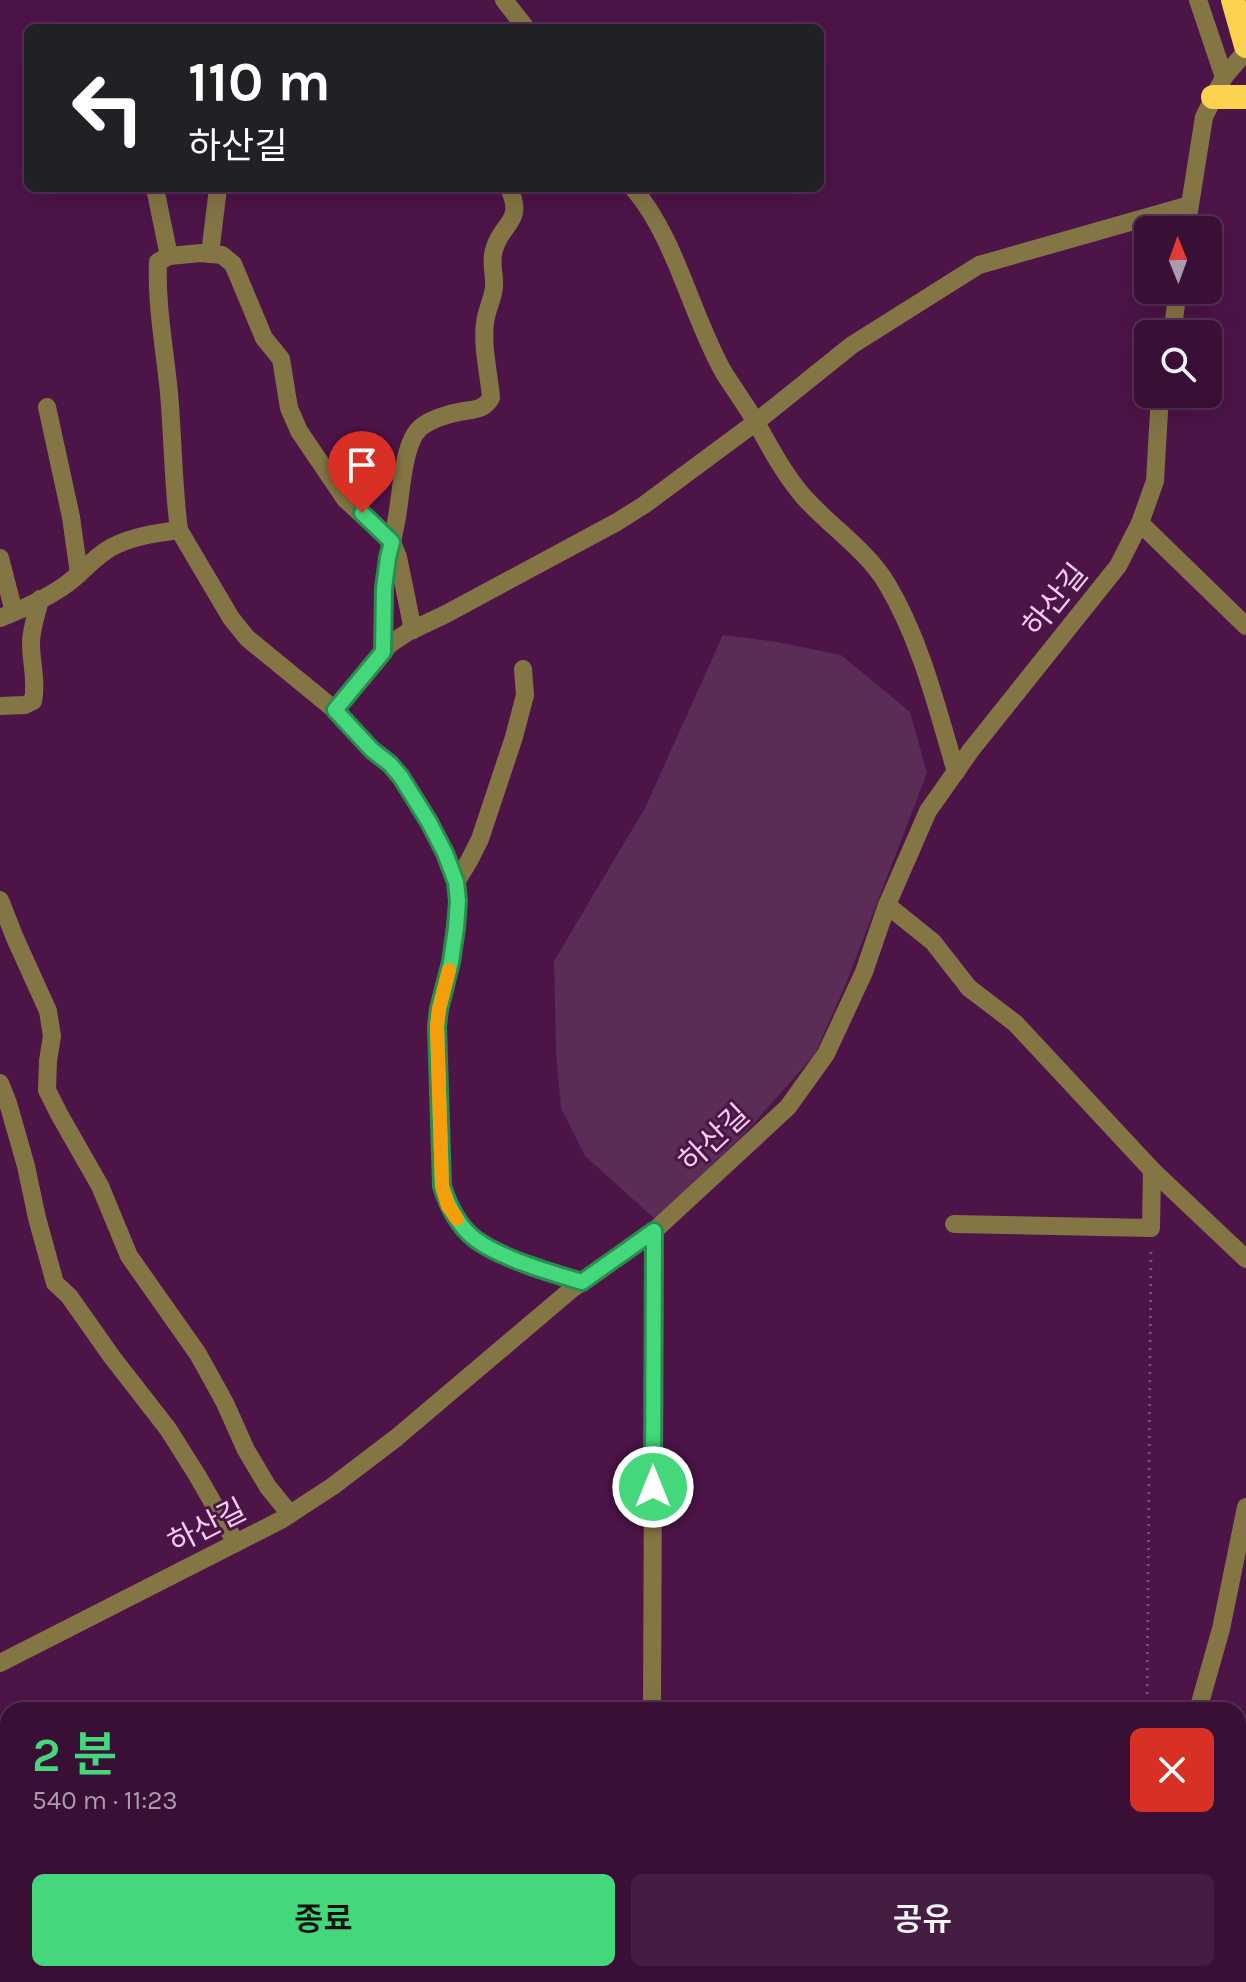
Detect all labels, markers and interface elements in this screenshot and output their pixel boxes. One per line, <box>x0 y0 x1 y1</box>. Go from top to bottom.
text: 110 m <box>188 49 331 114</box>
icon: left <box>56 56 160 160</box>
text: 하산길 <box>188 125 287 167</box>
north arrow <box>1134 216 1222 304</box>
map controls <box>1134 216 1222 408</box>
button: search <box>1134 320 1222 408</box>
pin <box>328 431 396 513</box>
icon: arrive <box>340 443 384 487</box>
street label: 하산길 <box>1015 556 1095 644</box>
street label: 하산길 <box>671 1097 757 1179</box>
position arrow <box>611 1445 695 1529</box>
street label: 하산길 <box>162 1491 252 1561</box>
text: 2 분 <box>32 1727 117 1783</box>
button: close <box>1130 1728 1214 1812</box>
text: 540 m · 11:23 <box>32 1785 178 1816</box>
button: 종료 <box>32 1874 615 1966</box>
button: 공유 <box>631 1874 1214 1966</box>

